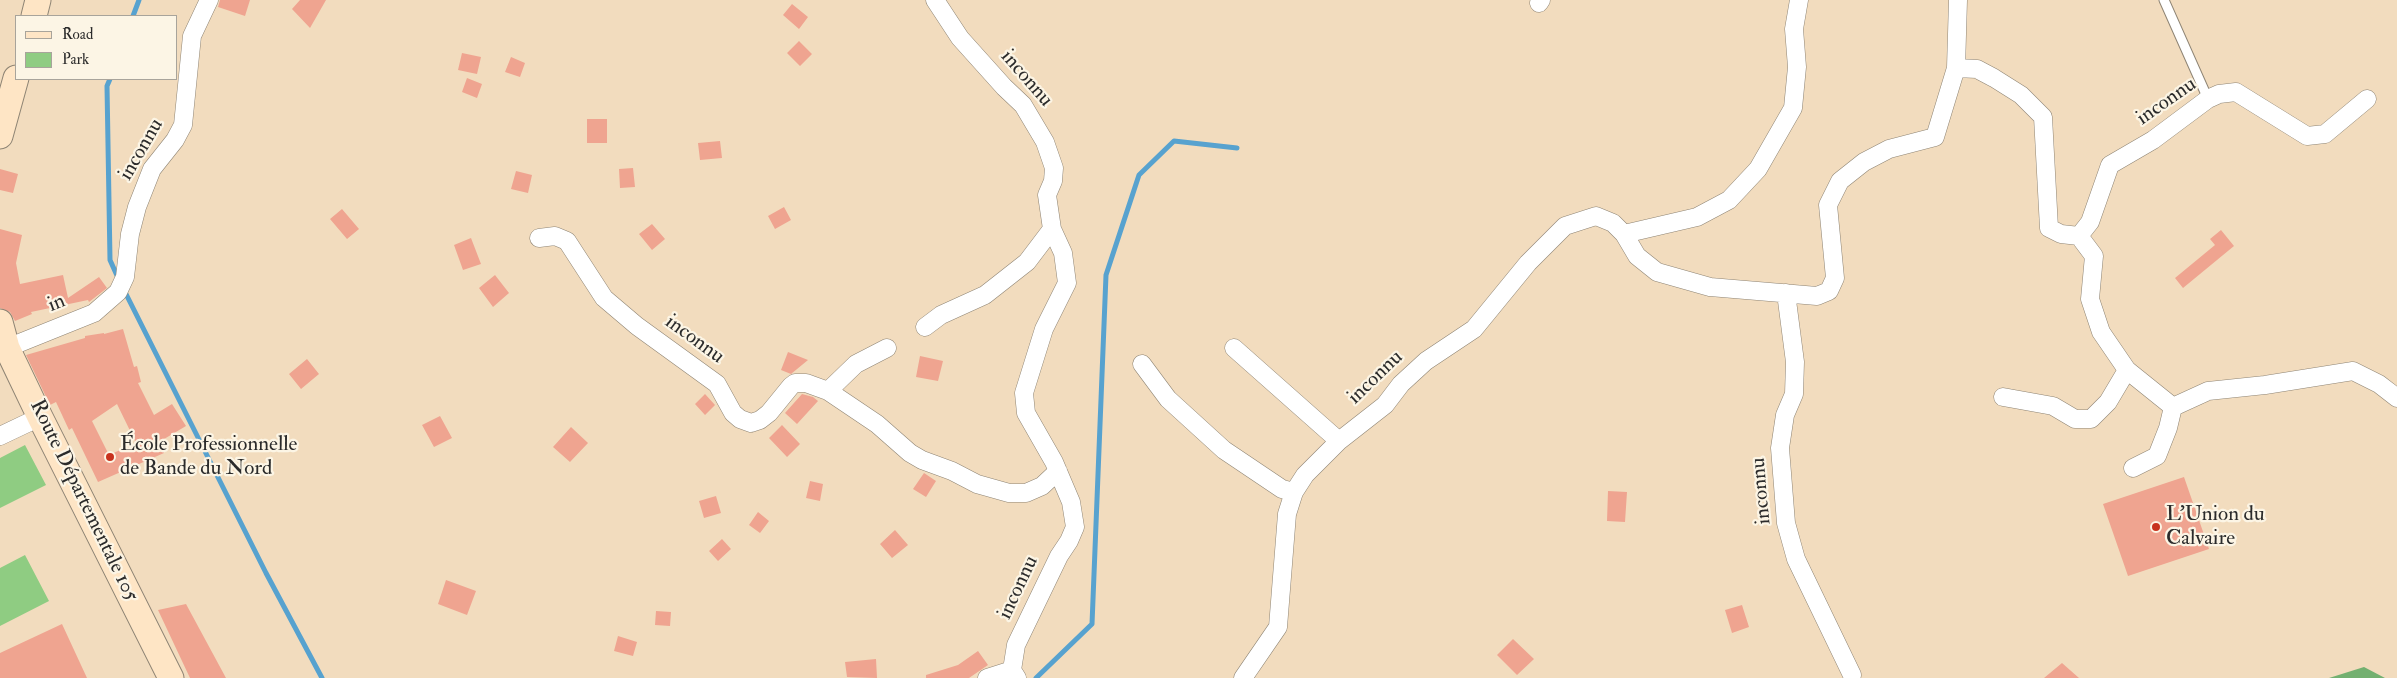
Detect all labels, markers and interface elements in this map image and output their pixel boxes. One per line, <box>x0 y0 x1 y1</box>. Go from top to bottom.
legend <box>15 15 178 80</box>
text: Road <box>62 25 93 44</box>
street label: inconnu <box>994 45 1058 113</box>
text: Park <box>62 50 89 69</box>
street label: inconnu <box>2132 72 2202 132</box>
street label: inconnu <box>114 115 170 185</box>
street label: in <box>45 289 69 319</box>
street label: inconnu <box>659 310 729 370</box>
street label: inconnu <box>1343 346 1409 410</box>
street label: Route Départementale 105 <box>23 396 143 606</box>
place label: École Professionnelle de Bande du Nord <box>120 432 297 482</box>
marker: École Professionnelle de Bande du Nord <box>104 451 116 463</box>
street label: inconnu <box>1747 456 1777 526</box>
place label: L'Union du Calvaire <box>2166 502 2265 552</box>
marker: L'Union du Calvaire <box>2150 521 2162 533</box>
street label: inconnu <box>993 552 1045 624</box>

